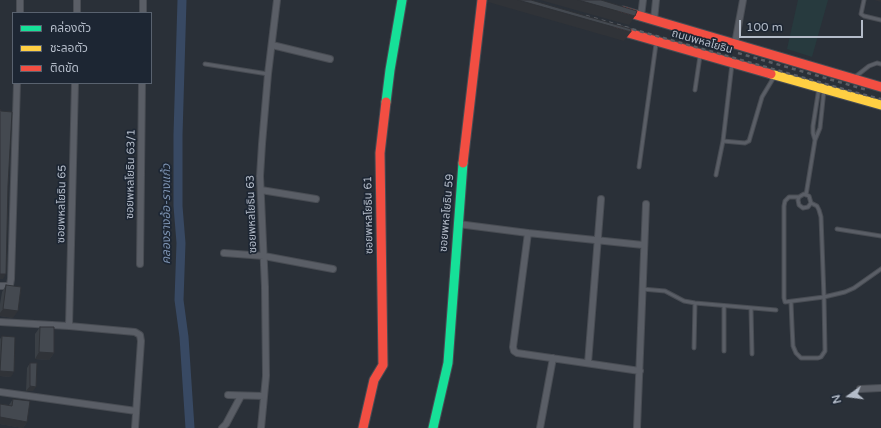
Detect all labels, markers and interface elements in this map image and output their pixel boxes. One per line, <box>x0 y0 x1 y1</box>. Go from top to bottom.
legend <box>12 12 152 84</box>
scale bar <box>741 12 865 38</box>
text: 100 m <box>746 20 783 34</box>
text: คล่องตัว <box>50 21 91 35</box>
street label: ถนนพหลโยธิน <box>670 27 734 57</box>
text: ชะลอตัว <box>50 41 88 55</box>
text: ติดขัด <box>50 61 79 75</box>
street label: ซอยพหลโยธิน 63/1 <box>124 129 138 219</box>
water label: คลองรางอ้อ-รางแก้ว <box>160 164 174 264</box>
street label: ซอยพหลโยธิน 65 <box>55 165 69 243</box>
street label: ซอยพหลโยธิน 59 <box>437 173 457 253</box>
street label: ซอยพหลโยธิน 63 <box>244 175 260 253</box>
street label: ซอยพหลโยธิน 61 <box>362 176 376 254</box>
north arrow <box>829 376 869 416</box>
text: N <box>829 393 844 405</box>

